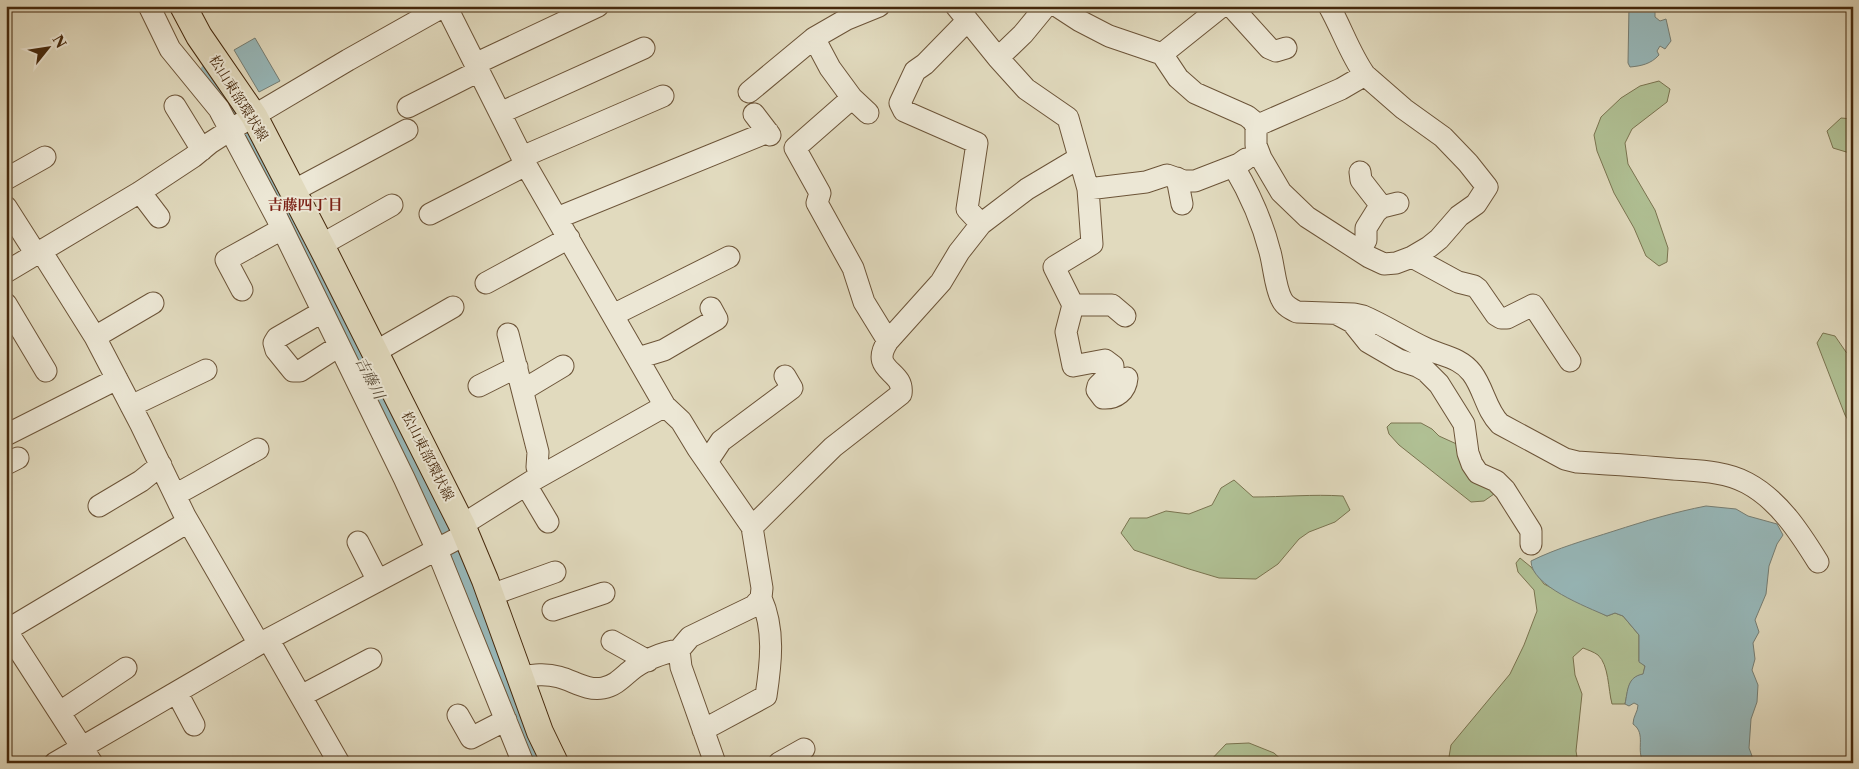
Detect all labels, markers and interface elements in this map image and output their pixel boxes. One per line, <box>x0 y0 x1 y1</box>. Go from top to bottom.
north arrow <box>22 22 72 72</box>
text: N <box>48 32 70 51</box>
street label: 松山東部環状線 <box>205 52 273 144</box>
district label: 吉藤四丁目 <box>267 195 343 214</box>
water label: 吉藤川 <box>352 353 390 404</box>
street label: 松山東部環状線 <box>398 408 458 504</box>

